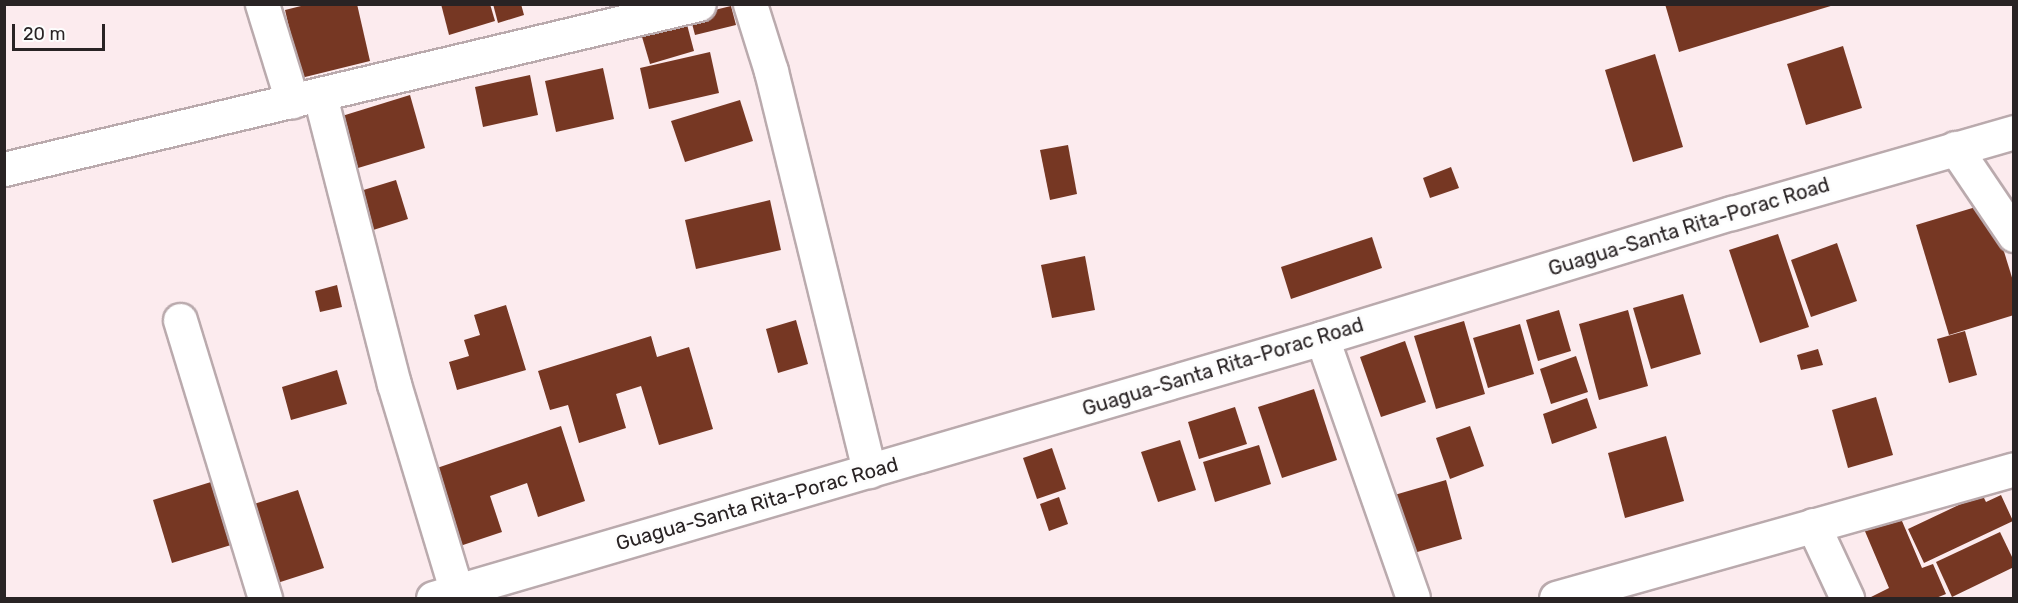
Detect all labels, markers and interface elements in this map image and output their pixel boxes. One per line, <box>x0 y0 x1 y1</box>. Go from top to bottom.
scale bar <box>15 12 108 50</box>
text: 20 m <box>23 23 65 45</box>
street label: Guagua-Santa Rita-Porac Road <box>1546 173 1832 281</box>
street label: Guagua-Santa Rita-Porac Road <box>1080 313 1366 421</box>
street label: Guagua-Santa Rita-Porac Road <box>613 452 901 556</box>

